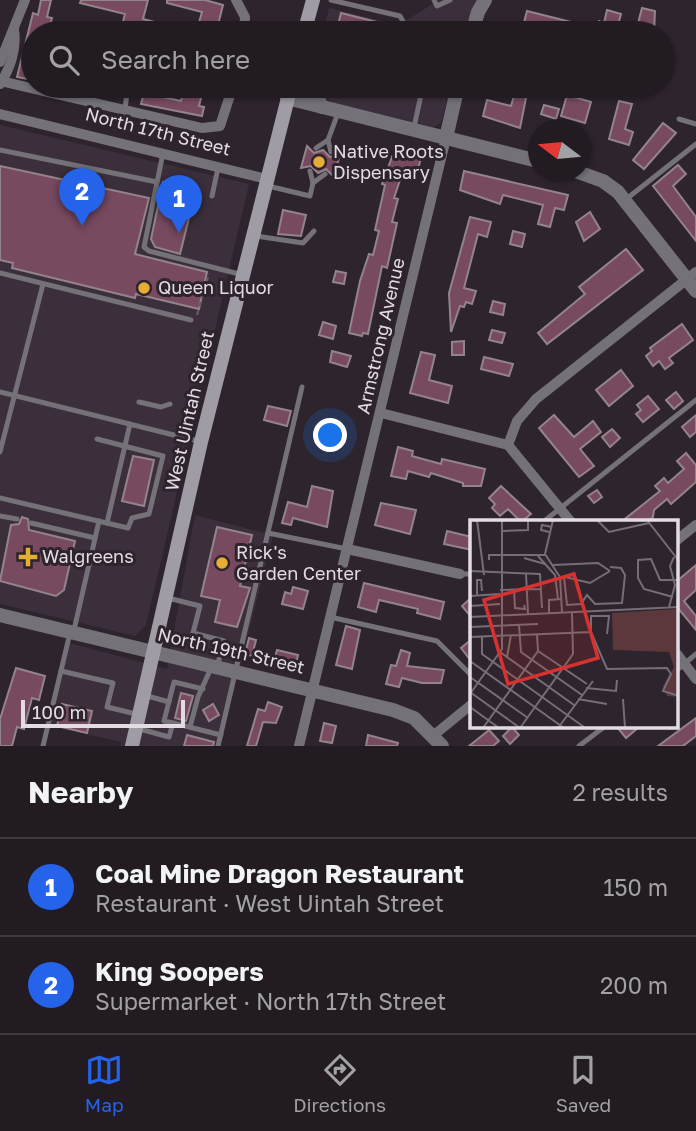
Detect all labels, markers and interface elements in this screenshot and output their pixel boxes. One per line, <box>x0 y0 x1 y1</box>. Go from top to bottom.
search box <box>21 21 675 98</box>
icon: search <box>45 41 83 79</box>
text: Search here <box>101 44 250 75</box>
street label: North 17th Street <box>83 102 233 160</box>
north arrow <box>528 119 591 182</box>
place label: Native Roots Dispensary <box>333 140 444 183</box>
marker: Native Roots Dispensary <box>311 154 327 170</box>
pin: 2 <box>59 168 105 226</box>
pin: 1 <box>156 175 202 233</box>
street label: Armstrong Avenue <box>351 256 409 416</box>
place label: Queen Liquor <box>158 276 274 298</box>
marker: Queen Liquor <box>136 280 152 296</box>
street label: West Uintah Street <box>160 329 218 493</box>
your location <box>313 418 347 452</box>
inset map <box>470 520 678 729</box>
place label: Rick's Garden Center <box>236 541 361 584</box>
place label: Walgreens <box>42 545 134 567</box>
marker: Walgreens <box>20 549 36 565</box>
marker: Rick's Garden Center <box>214 555 230 571</box>
street label: North 19th Street <box>156 622 307 678</box>
scale bar <box>21 697 186 729</box>
text: 100 m <box>32 700 86 723</box>
text: Nearby <box>28 774 133 810</box>
text: 2 results <box>572 778 668 806</box>
text: Coal Mine Dragon Restaurant <box>95 858 464 889</box>
text: 1 <box>45 873 57 901</box>
text: 150 m <box>603 873 668 901</box>
text: Restaurant · West Uintah Street <box>95 889 444 917</box>
text: King Soopers <box>95 956 264 987</box>
text: 2 <box>44 971 58 999</box>
text: 200 m <box>600 971 668 999</box>
text: Supermarket · North 17th Street <box>95 987 446 1015</box>
tab: Map <box>85 1051 124 1116</box>
tab: Directions <box>293 1051 386 1116</box>
tab: Saved <box>556 1051 611 1116</box>

